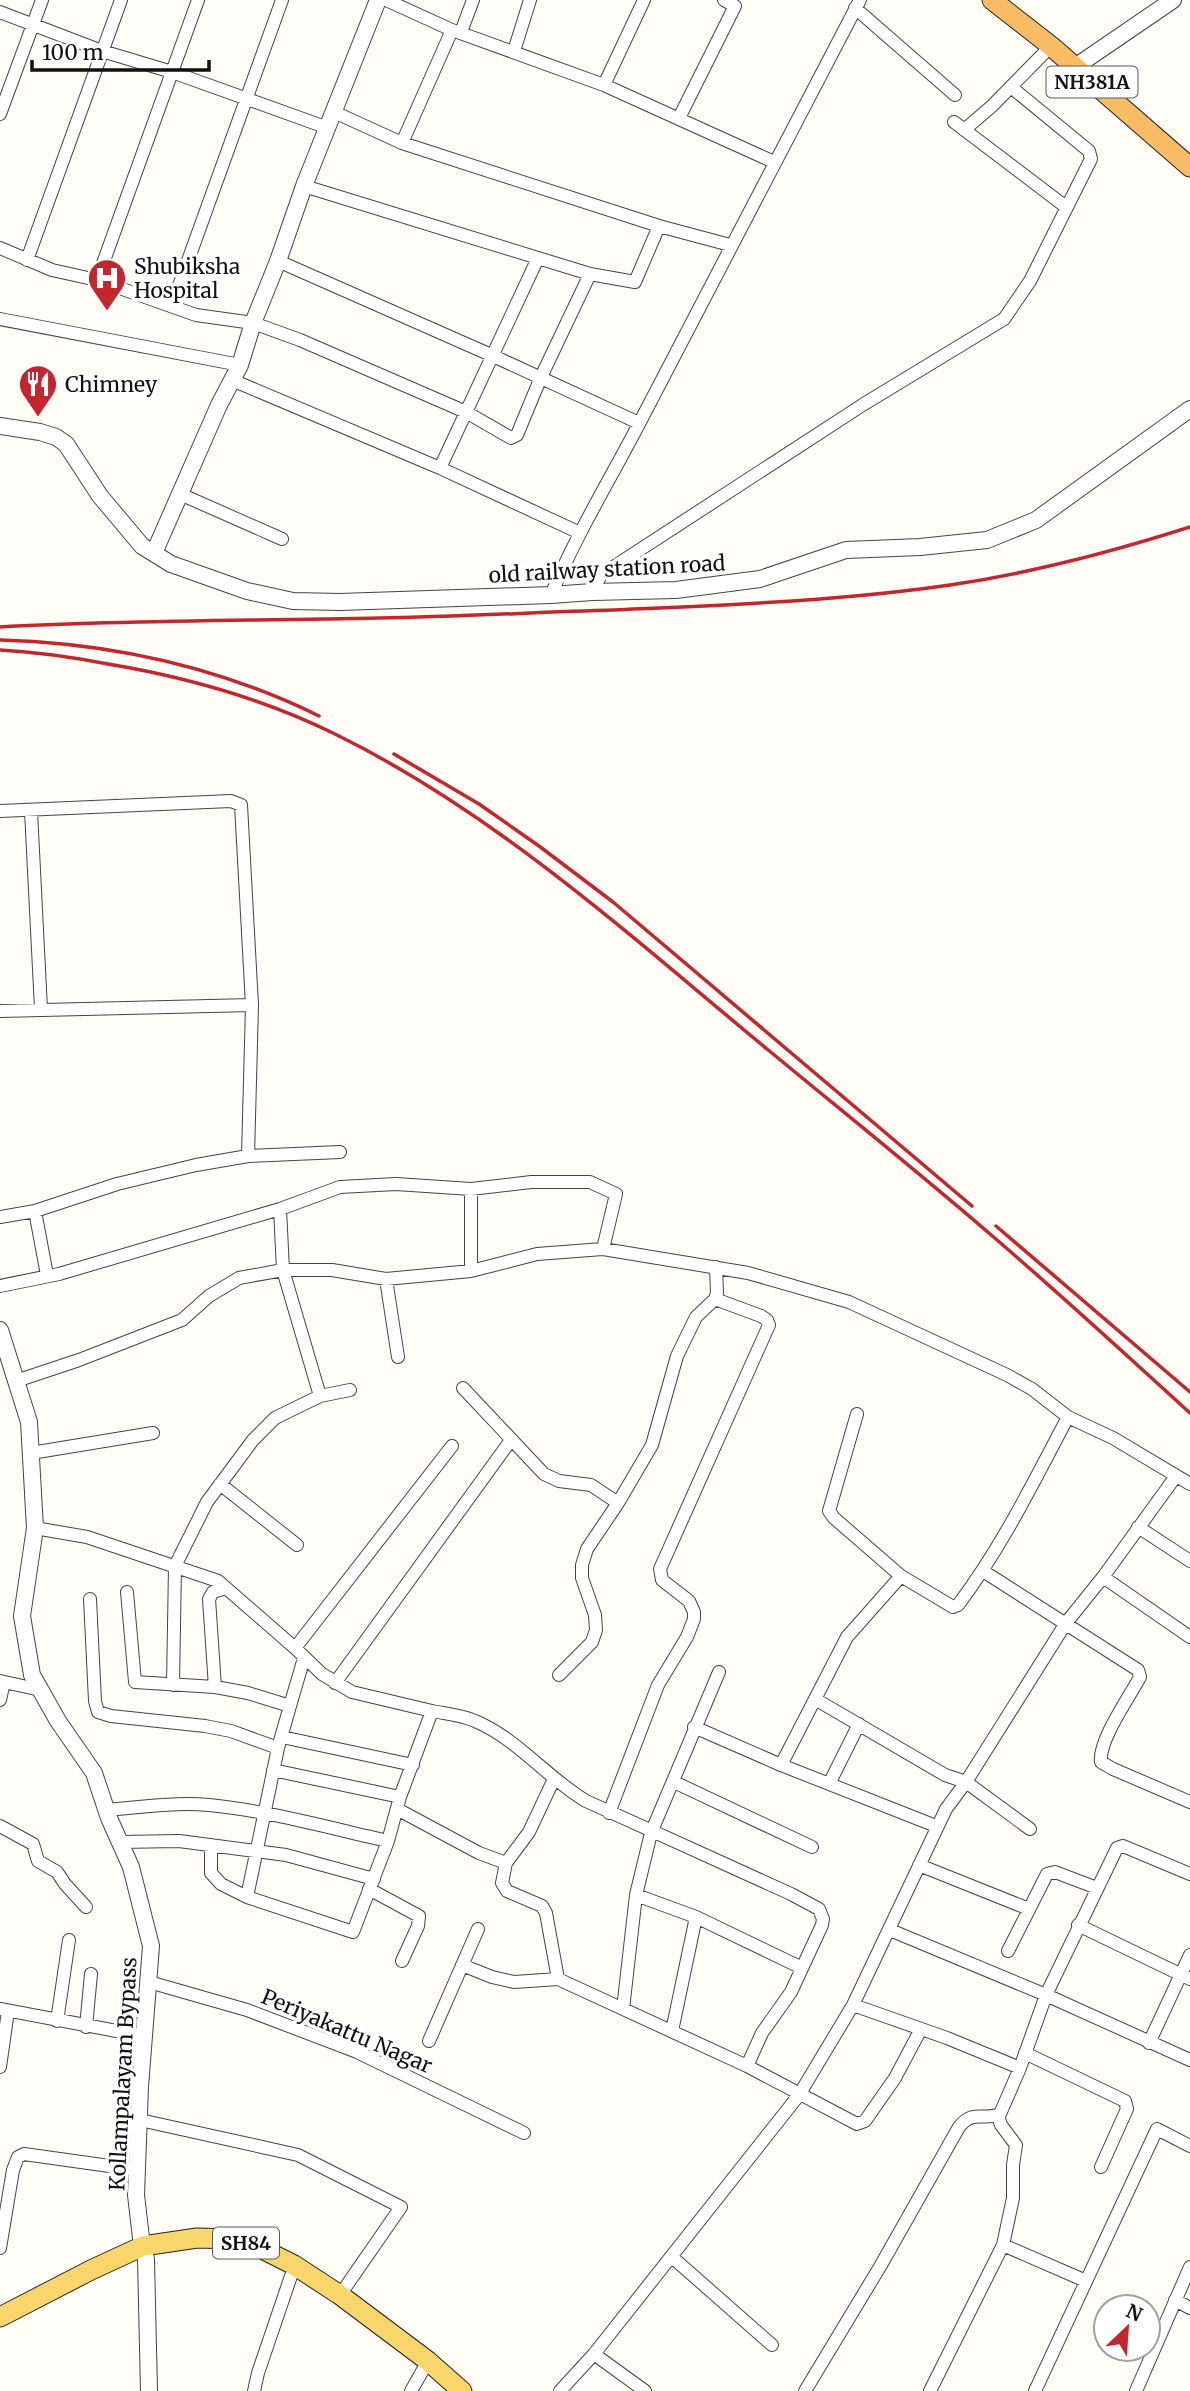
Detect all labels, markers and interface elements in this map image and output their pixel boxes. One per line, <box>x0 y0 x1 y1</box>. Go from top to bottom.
scale bar <box>32 28 208 72</box>
text: 100 m <box>42 39 104 66</box>
road number: NH381A <box>1046 66 1138 97</box>
place label: Shubiksha Hospital <box>134 253 240 304</box>
hospital icon: Shubiksha Hospital <box>86 257 128 312</box>
restaurant icon: Chimney <box>17 363 59 418</box>
place label: Chimney <box>65 371 158 398</box>
street label: old railway station road <box>488 549 726 589</box>
street label: Kollampalayam Bypass <box>103 1956 143 2192</box>
street label: Periyakattu Nagar <box>258 1983 436 2079</box>
road number: SH84 <box>213 2228 279 2258</box>
north arrow <box>1092 2293 1162 2363</box>
text: N <box>1122 2299 1146 2327</box>

